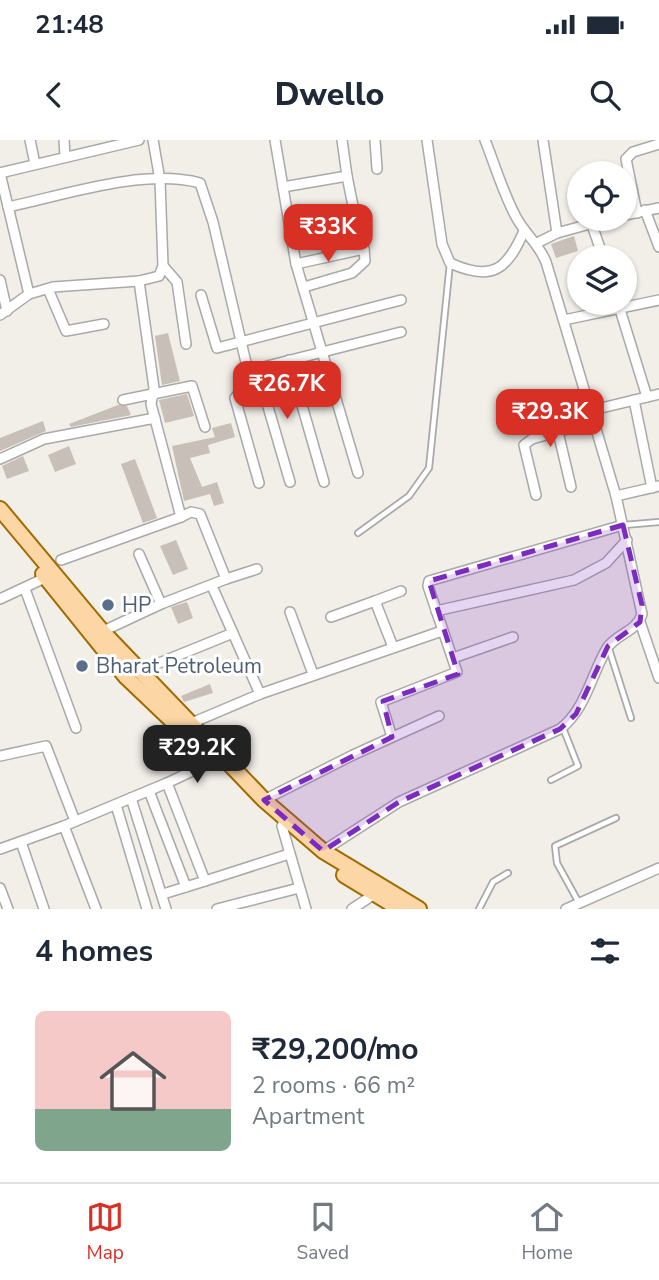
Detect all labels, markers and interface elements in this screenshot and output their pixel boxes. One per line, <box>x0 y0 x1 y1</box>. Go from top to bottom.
text: 21:48 <box>35 7 104 42</box>
text: Dwello <box>275 73 384 116</box>
icon: back <box>35 76 73 114</box>
icon: search <box>586 76 624 114</box>
map controls <box>567 161 637 315</box>
button: locate <box>567 161 637 231</box>
pin: ₹33K <box>287 204 369 264</box>
text: ₹33K <box>300 211 356 242</box>
button: layers <box>567 245 637 315</box>
pin: ₹26.7K <box>230 362 344 421</box>
text: ₹26.7K <box>249 368 325 399</box>
pin: ₹29.3K <box>493 390 607 449</box>
text: ₹29.3K <box>512 396 588 427</box>
place label: HP <box>122 591 151 619</box>
marker: HP <box>100 597 116 613</box>
place label: Bharat Petroleum <box>96 652 262 680</box>
marker: Bharat Petroleum <box>74 658 90 674</box>
pin: ₹29.2K <box>140 726 254 785</box>
text: ₹29.2K <box>159 732 235 763</box>
text: 4 homes <box>35 931 153 972</box>
icon: filters <box>586 932 624 970</box>
text: ₹29,200/mo <box>252 1029 419 1070</box>
icon: home <box>91 1039 175 1123</box>
text: 2 rooms · 66 m² <box>252 1070 415 1101</box>
text: Apartment <box>252 1101 364 1132</box>
tab: Map <box>86 1198 124 1266</box>
tab: Saved <box>297 1198 349 1266</box>
tab: Home <box>521 1198 573 1266</box>

